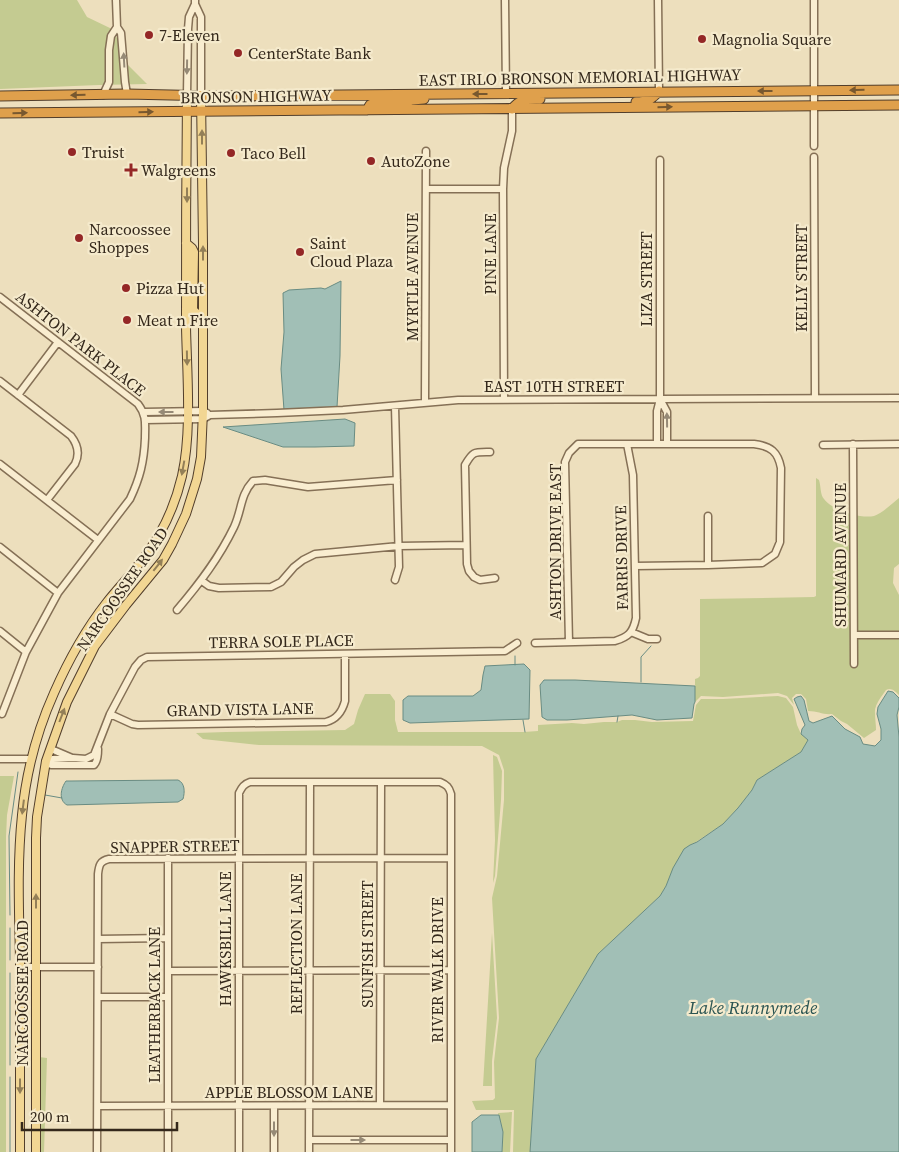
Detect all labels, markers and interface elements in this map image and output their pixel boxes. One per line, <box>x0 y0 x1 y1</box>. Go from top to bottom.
place label: 7-Eleven <box>159 24 220 46</box>
place label: Magnolia Square <box>712 28 831 50</box>
marker: 7-Eleven <box>143 29 155 41</box>
marker: Magnolia Square <box>696 33 708 45</box>
place label: CenterState Bank <box>248 42 371 64</box>
marker: CenterState Bank <box>232 47 244 59</box>
one-way arrow <box>119 52 127 68</box>
one-way arrow <box>183 59 191 75</box>
street label: EAST IRLO BRONSON MEMORIAL HIGHWAY <box>419 63 741 91</box>
street label: BRONSON HIGHWAY <box>180 84 332 108</box>
one-way arrow <box>848 86 864 94</box>
one-way arrow <box>757 87 773 95</box>
one-way arrow <box>472 90 488 98</box>
one-way arrow <box>70 91 86 99</box>
one-way arrow <box>658 103 674 111</box>
one-way arrow <box>138 108 154 116</box>
one-way arrow <box>12 109 28 117</box>
one-way arrow <box>198 129 206 145</box>
place label: Truist <box>82 141 125 163</box>
place label: Taco Bell <box>241 142 306 164</box>
marker: Truist <box>66 146 78 158</box>
marker: Taco Bell <box>225 147 237 159</box>
place label: AutoZone <box>381 150 450 172</box>
marker: AutoZone <box>365 155 377 167</box>
place label: Walgreens <box>141 159 216 181</box>
marker: Walgreens <box>125 164 137 176</box>
one-way arrow <box>183 188 191 204</box>
street label: MYRTLE AVENUE <box>401 212 423 341</box>
street label: PINE LANE <box>479 213 501 295</box>
place label: Narcoossee Shoppes <box>89 218 171 258</box>
street label: KELLY STREET <box>790 224 812 332</box>
street label: LIZA STREET <box>635 231 657 327</box>
marker: Narcoossee Shoppes <box>73 232 85 244</box>
place label: Saint Cloud Plaza <box>310 232 394 272</box>
one-way arrow <box>199 245 207 261</box>
marker: Saint Cloud Plaza <box>294 246 306 258</box>
place label: Pizza Hut <box>136 277 204 299</box>
marker: Pizza Hut <box>120 282 132 294</box>
street label: ASHTON PARK PLACE <box>11 285 151 401</box>
place label: Meat n Fire <box>137 309 218 331</box>
marker: Meat n Fire <box>121 314 133 326</box>
one-way arrow <box>183 350 191 366</box>
street label: EAST 10TH STREET <box>484 375 625 397</box>
one-way arrow <box>157 408 173 416</box>
one-way arrow <box>663 412 671 428</box>
one-way arrow <box>179 460 187 476</box>
street label: ASHTON DRIVE EAST <box>544 463 566 620</box>
street label: SHUMARD AVENUE <box>829 483 851 627</box>
street label: FARRIS DRIVE <box>609 505 633 611</box>
street label: NARCOOSSEE ROAD <box>71 523 173 655</box>
one-way arrow <box>153 558 164 571</box>
street label: TERRA SOLE PLACE <box>208 629 354 653</box>
street label: GRAND VISTA LANE <box>166 697 314 721</box>
one-way arrow <box>59 708 66 723</box>
one-way arrow <box>18 799 26 815</box>
street label: SNAPPER STREET <box>110 834 240 858</box>
street label: HAWKSBILL LANE <box>214 871 236 1007</box>
street label: REFLECTION LANE <box>285 873 307 1015</box>
street label: SUNFISH STREET <box>356 880 378 1008</box>
one-way arrow <box>32 893 40 909</box>
street label: RIVER WALK DRIVE <box>426 897 448 1043</box>
street label: NARCOOSSEE ROAD <box>11 920 33 1066</box>
street label: LEATHERBACK LANE <box>143 927 165 1083</box>
water label: Lake Runnymede <box>688 995 818 1020</box>
one-way arrow <box>16 1078 24 1094</box>
street label: APPLE BLOSSOM LANE <box>205 1081 374 1103</box>
scale bar <box>22 1100 178 1132</box>
text: 200 m <box>30 1106 70 1127</box>
one-way arrow <box>270 1121 278 1137</box>
one-way arrow <box>350 1136 366 1144</box>

